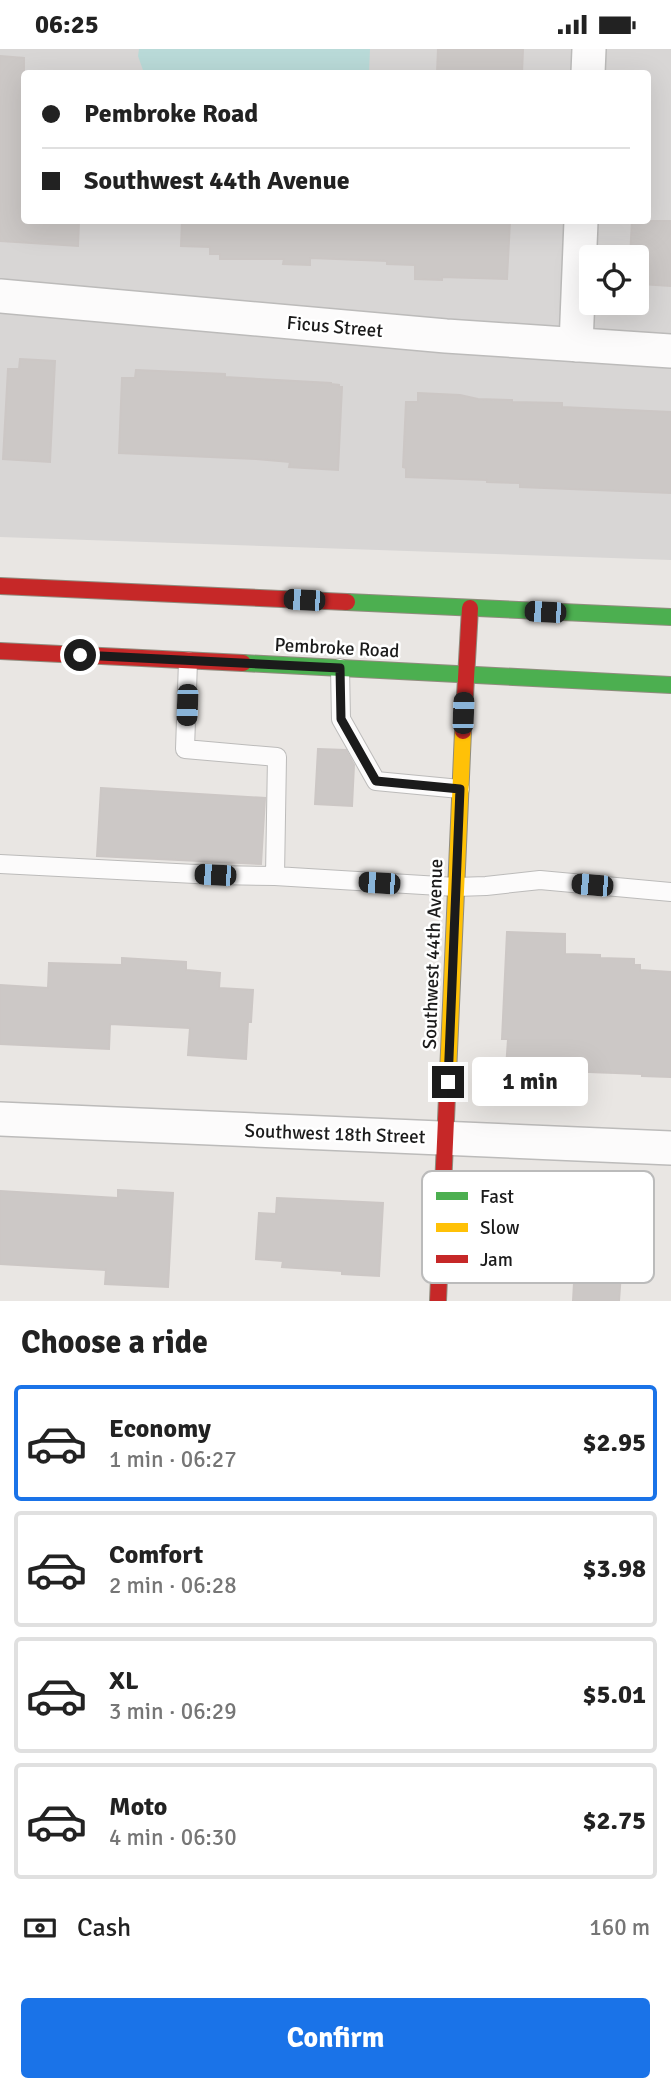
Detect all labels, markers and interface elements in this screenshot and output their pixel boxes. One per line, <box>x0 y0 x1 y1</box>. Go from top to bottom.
text: 06:25 <box>35 9 99 41</box>
text: Pembroke Road <box>84 98 258 130</box>
text: Southwest 44th Avenue <box>84 165 350 197</box>
map controls <box>579 245 649 315</box>
button: locate <box>579 245 649 315</box>
street label: Ficus Street <box>286 311 384 343</box>
car <box>283 588 326 612</box>
car <box>524 600 567 624</box>
street label: Pembroke Road <box>274 633 400 663</box>
route start <box>64 639 96 671</box>
car <box>176 684 199 726</box>
car <box>452 692 475 734</box>
street label: Southwest 44th Avenue <box>418 858 448 1050</box>
car <box>194 863 237 887</box>
car <box>358 871 401 895</box>
car <box>571 873 614 897</box>
callout: 1 min <box>472 1058 588 1107</box>
route end <box>432 1066 464 1098</box>
text: 1 min <box>502 1067 558 1096</box>
street label: Southwest 18th Street <box>244 1119 426 1149</box>
legend <box>422 1171 654 1283</box>
text: Fast <box>480 1185 514 1209</box>
text: Slow <box>480 1216 520 1240</box>
text: Jam <box>480 1248 513 1272</box>
text: Choose a ride <box>21 1323 208 1362</box>
icon: car <box>25 1412 88 1475</box>
text: Economy <box>109 1413 211 1445</box>
text: $2.95 <box>582 1427 646 1459</box>
text: 1 min · 06:27 <box>109 1445 237 1474</box>
icon: car <box>25 1538 88 1601</box>
text: Comfort <box>109 1539 203 1571</box>
text: $3.98 <box>582 1553 646 1585</box>
text: 2 min · 06:28 <box>109 1571 237 1600</box>
icon: car <box>25 1664 88 1727</box>
text: XL <box>109 1665 139 1697</box>
text: $5.01 <box>582 1679 646 1711</box>
text: 3 min · 06:29 <box>109 1697 237 1726</box>
icon: car <box>25 1790 88 1853</box>
text: Moto <box>109 1791 167 1823</box>
text: $2.75 <box>582 1805 646 1837</box>
text: 4 min · 06:30 <box>109 1823 237 1852</box>
icon: cash <box>21 1909 59 1947</box>
text: Cash <box>77 1912 131 1944</box>
text: 160 m <box>589 1913 650 1942</box>
button: Confirm <box>21 1998 650 2078</box>

